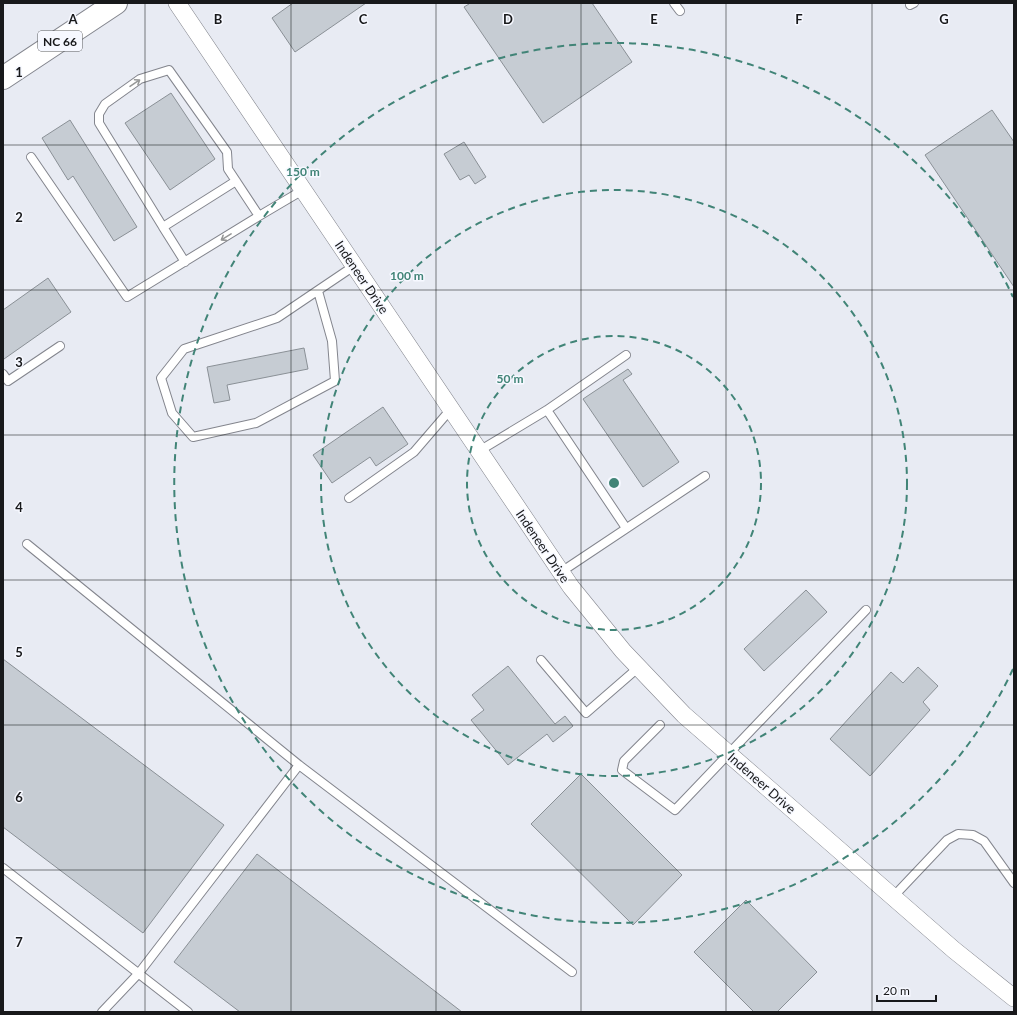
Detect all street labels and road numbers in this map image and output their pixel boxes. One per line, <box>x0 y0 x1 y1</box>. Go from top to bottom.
road number: NC 66 <box>38 31 82 51</box>
street label: Indeneer Drive <box>332 237 392 317</box>
street label: Indeneer Drive <box>513 506 573 586</box>
street label: Indeneer Drive <box>725 749 799 817</box>

